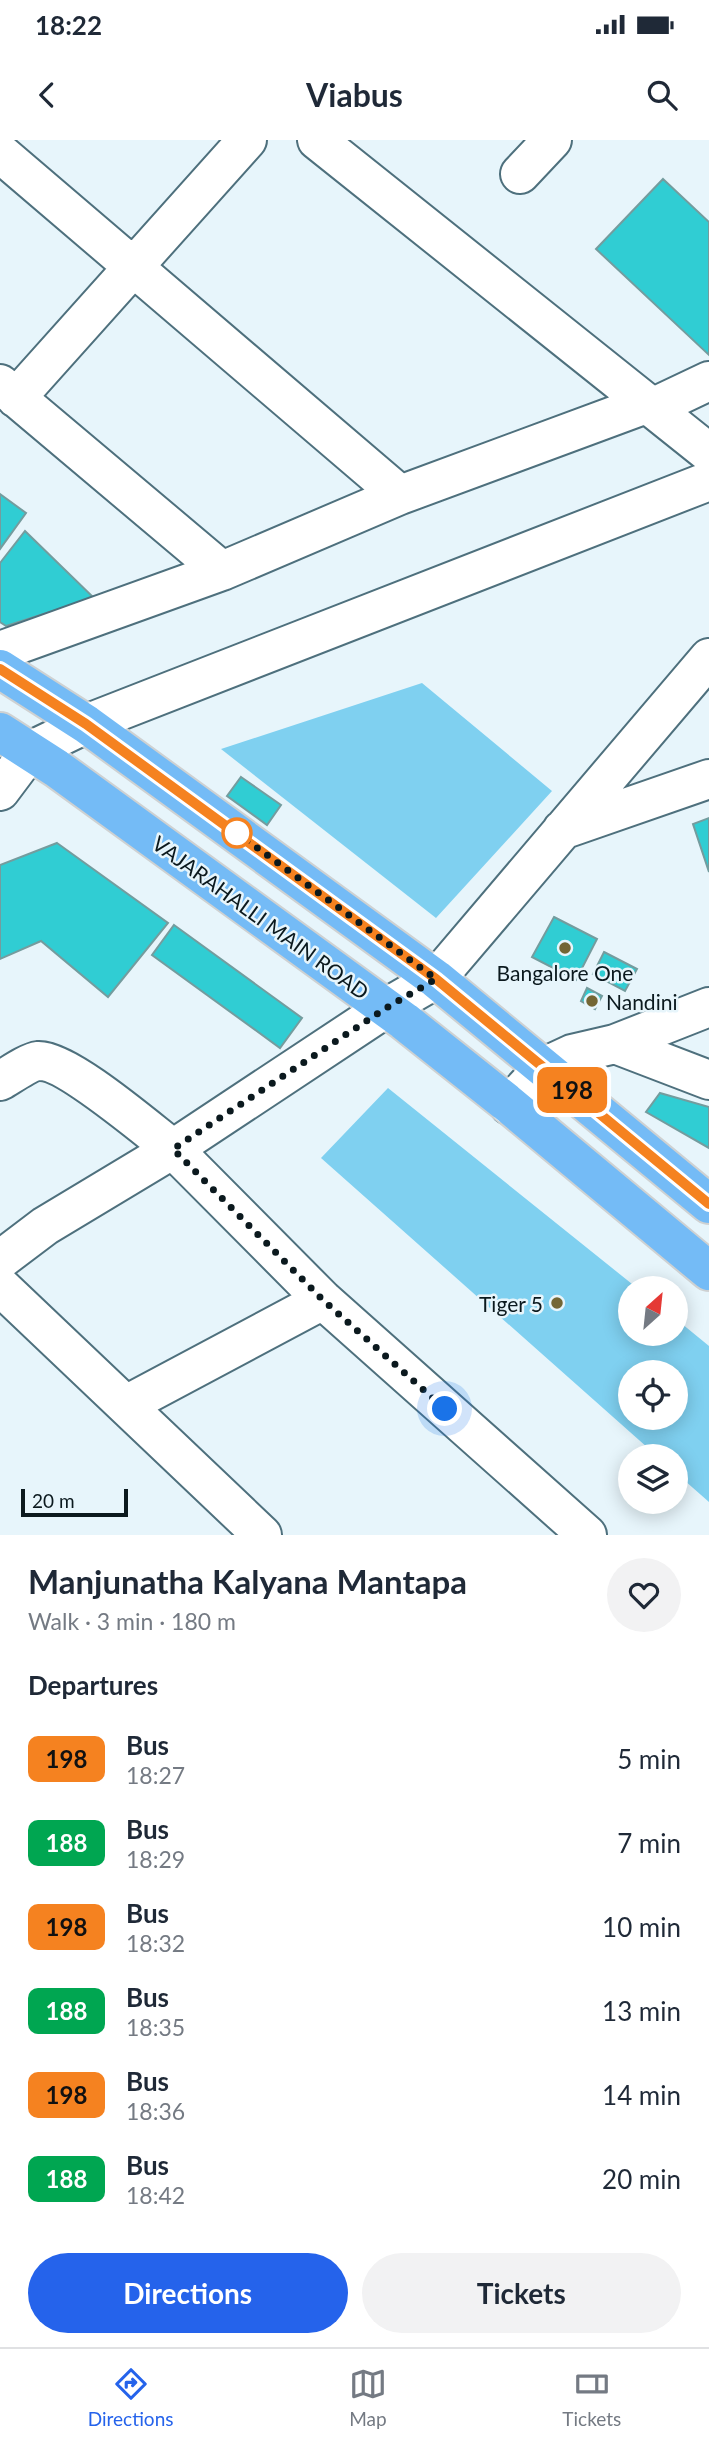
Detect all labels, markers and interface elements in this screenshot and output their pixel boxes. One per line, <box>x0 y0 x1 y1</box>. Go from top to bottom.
text: 18:22 <box>35 9 102 41</box>
text: Viabus <box>306 75 403 114</box>
icon: back <box>28 76 66 114</box>
icon: search <box>643 76 681 114</box>
unlabelled marker <box>222 818 252 848</box>
street label: VAJARAHALLI MAIN ROAD <box>148 830 374 1004</box>
marker: Bangalore One <box>557 940 573 956</box>
place label: Bangalore One <box>497 960 633 985</box>
place label: Nandini <box>606 989 677 1014</box>
marker: Nandini <box>584 993 600 1009</box>
line badge: 198 <box>532 1067 612 1113</box>
text: 198 <box>551 1075 593 1104</box>
north arrow <box>618 1276 688 1346</box>
map controls <box>618 1276 688 1514</box>
place label: Tiger 5 <box>479 1291 543 1316</box>
marker: Tiger 5 <box>549 1295 565 1311</box>
button: locate <box>618 1360 688 1430</box>
your location <box>427 1391 462 1426</box>
button: layers <box>618 1444 688 1514</box>
scale bar <box>21 1486 128 1518</box>
text: 20 m <box>32 1489 75 1512</box>
button: heart <box>607 1558 681 1632</box>
text: Manjunatha Kalyana Mantapa <box>28 1561 467 1601</box>
text: Walk · 3 min · 180 m <box>28 1607 236 1635</box>
text: Departures <box>28 1669 158 1701</box>
text: Bus <box>126 1729 169 1761</box>
text: 5 min <box>617 1743 681 1775</box>
text: 198 <box>46 1744 87 1773</box>
text: 18:27 <box>126 1761 185 1789</box>
text: Bus <box>126 1813 169 1845</box>
text: 7 min <box>617 1827 681 1859</box>
text: 188 <box>46 1828 87 1857</box>
text: 18:29 <box>126 1845 185 1873</box>
text: Bus <box>126 1897 169 1929</box>
text: 10 min <box>602 1911 681 1943</box>
text: 198 <box>46 1912 87 1941</box>
text: 18:32 <box>126 1929 185 1957</box>
text: Bus <box>126 1981 169 2013</box>
text: 13 min <box>602 1995 681 2027</box>
text: 188 <box>46 1996 87 2025</box>
text: 18:35 <box>126 2013 185 2041</box>
text: Bus <box>126 2065 169 2097</box>
text: 14 min <box>602 2079 681 2111</box>
text: 198 <box>46 2080 87 2109</box>
text: 18:36 <box>126 2097 185 2125</box>
text: Bus <box>126 2149 169 2181</box>
text: 20 min <box>602 2163 681 2195</box>
text: 188 <box>46 2164 87 2193</box>
text: 18:42 <box>126 2181 185 2209</box>
button: Directions <box>28 2253 348 2333</box>
button: Tickets <box>362 2253 681 2333</box>
tab: Directions <box>88 2365 173 2430</box>
tab: Map <box>349 2365 387 2430</box>
tab: Tickets <box>562 2365 621 2430</box>

